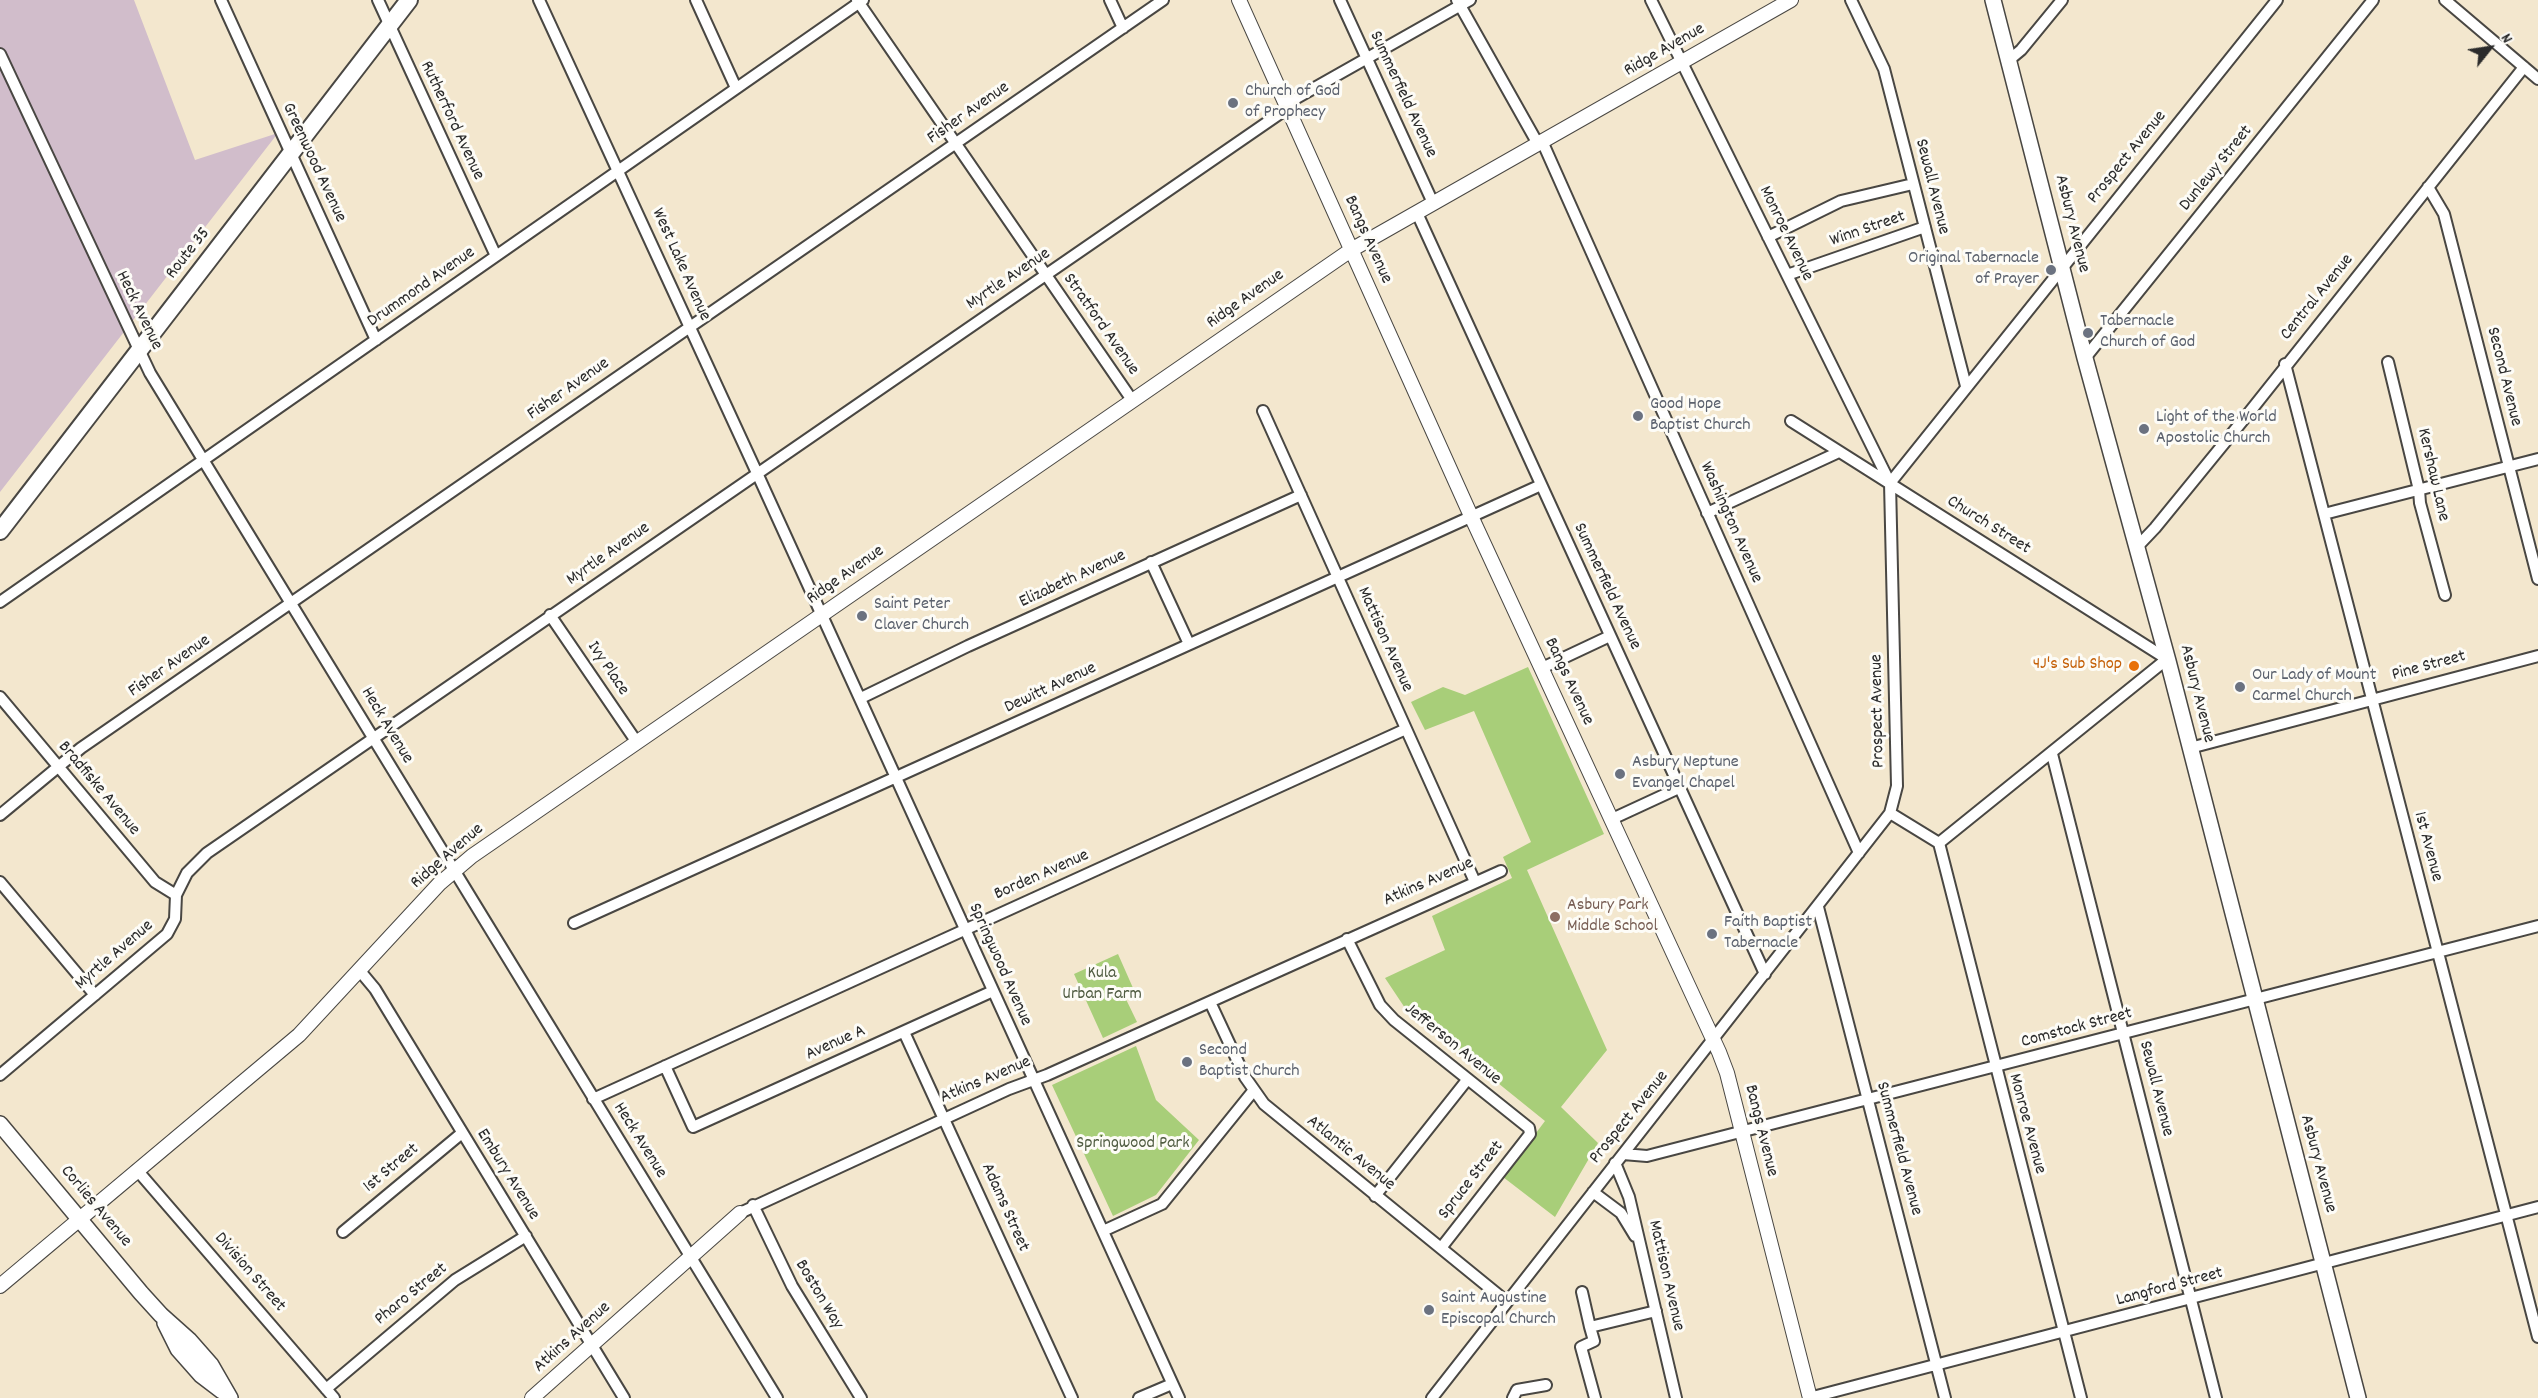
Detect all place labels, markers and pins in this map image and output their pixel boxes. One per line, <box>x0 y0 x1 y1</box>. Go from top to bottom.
place label: Church of God of Prophecy <box>1245 82 1340 124</box>
marker: Church of God of Prophecy <box>1226 96 1240 110</box>
place label: Original Tabernacle of Prayer <box>1908 249 2039 292</box>
marker: Original Tabernacle of Prayer <box>2044 263 2058 277</box>
place label: Tabernacle Church of God <box>2100 312 2195 354</box>
marker: Tabernacle Church of God <box>2081 326 2095 340</box>
place label: Good Hope Baptist Church <box>1650 395 1751 438</box>
place label: Light of the World Apostolic Church <box>2156 408 2277 450</box>
marker: Good Hope Baptist Church <box>1631 409 1645 423</box>
marker: Light of the World Apostolic Church <box>2137 422 2151 436</box>
place label: Saint Peter Claver Church <box>874 595 969 638</box>
marker: Saint Peter Claver Church <box>855 609 869 623</box>
place label: 4J's Sub Shop <box>2033 655 2122 677</box>
marker: 4J's Sub Shop <box>2127 659 2141 673</box>
place label: Our Lady of Mount Carmel Church <box>2252 666 2376 708</box>
marker: Our Lady of Mount Carmel Church <box>2233 680 2247 694</box>
place label: Asbury Neptune Evangel Chapel <box>1632 753 1739 795</box>
marker: Asbury Neptune Evangel Chapel <box>1613 767 1627 781</box>
place label: Asbury Park Middle School <box>1567 896 1658 938</box>
marker: Asbury Park Middle School <box>1548 910 1562 924</box>
place label: Faith Baptist Tabernacle <box>1724 913 1812 956</box>
marker: Faith Baptist Tabernacle <box>1705 927 1719 941</box>
place label: Second Baptist Church <box>1199 1041 1300 1084</box>
marker: Second Baptist Church <box>1180 1055 1194 1069</box>
place label: Saint Augustine Episcopal Church <box>1441 1289 1556 1332</box>
marker: Saint Augustine Episcopal Church <box>1422 1303 1436 1317</box>

